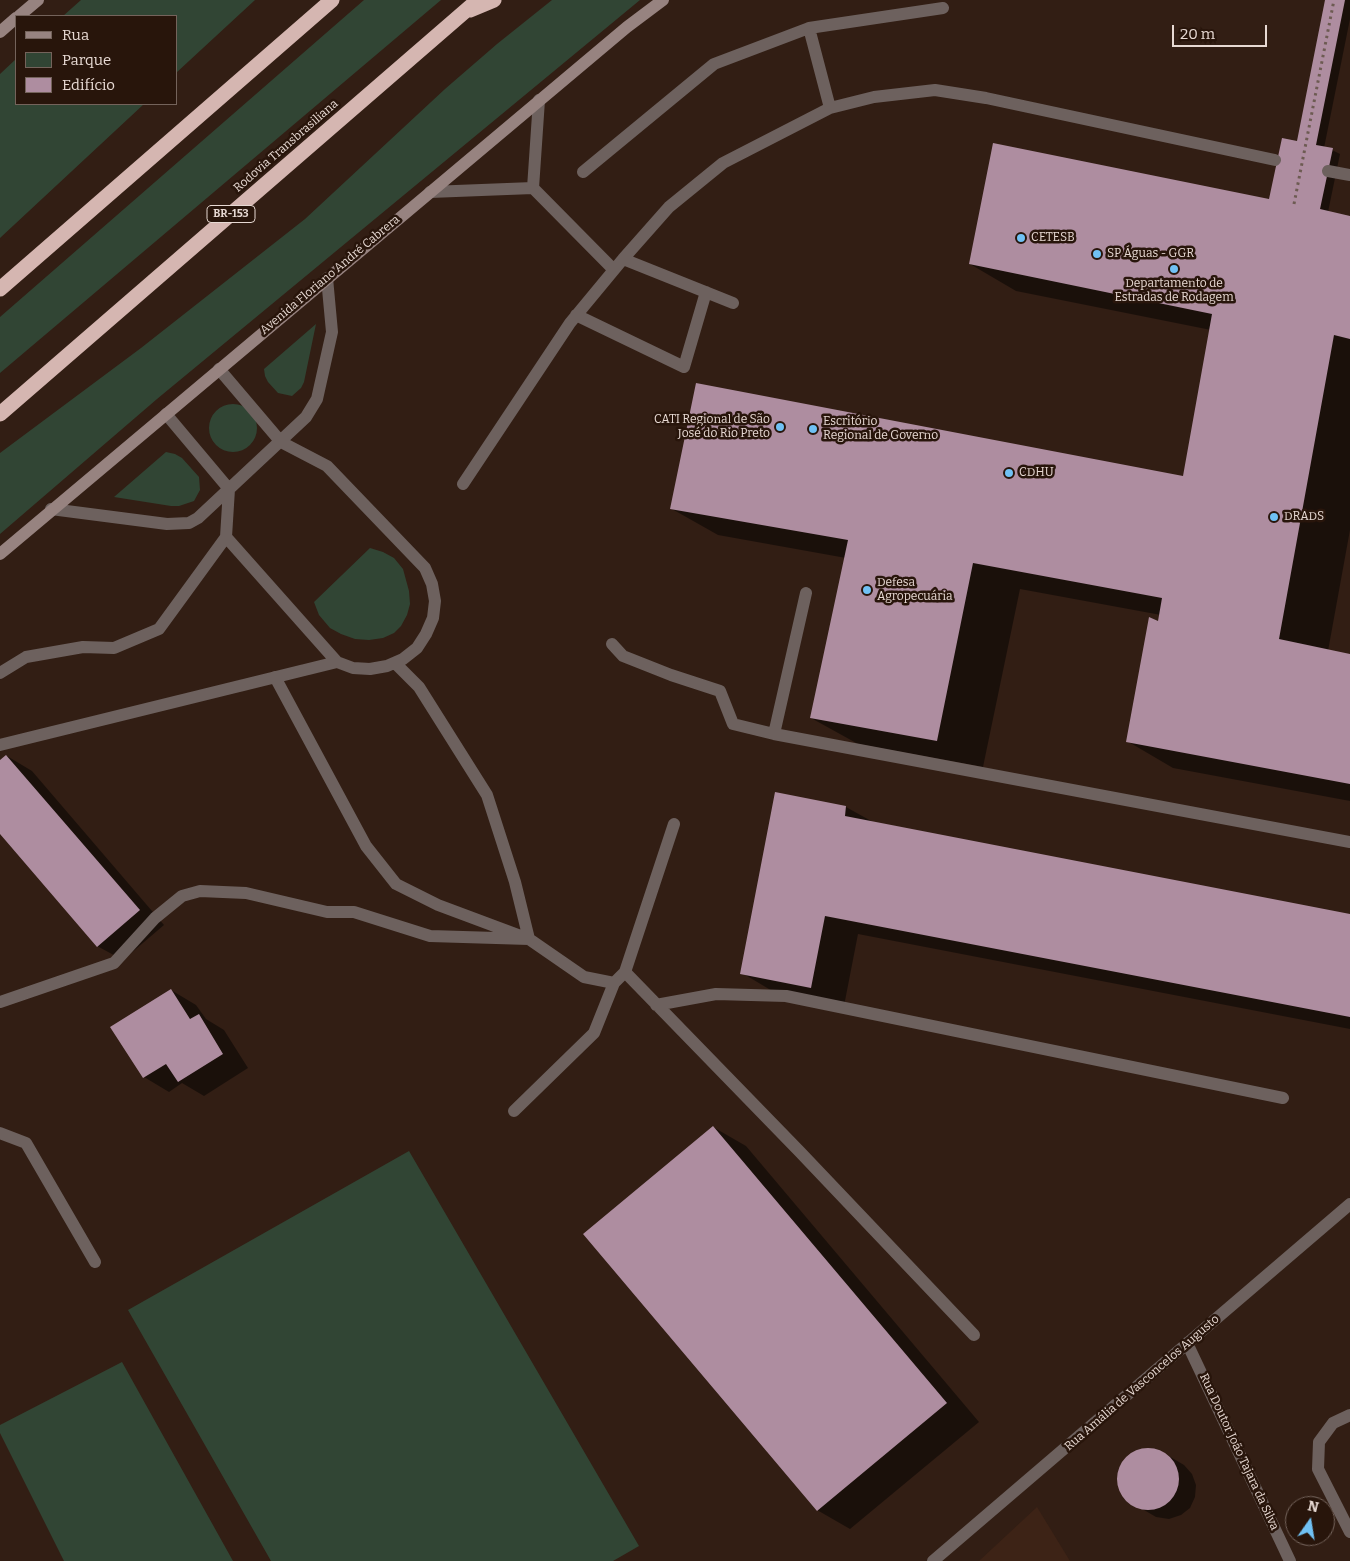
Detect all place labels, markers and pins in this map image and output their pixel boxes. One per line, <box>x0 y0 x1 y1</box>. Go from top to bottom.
place label: CETESB <box>1031 231 1075 245</box>
marker: CETESB <box>1015 232 1027 244</box>
place label: SP Águas - GGR <box>1107 247 1194 261</box>
marker: SP Águas - GGR <box>1091 248 1103 260</box>
marker: Departamento de Estradas de Rodagem <box>1168 263 1180 275</box>
place label: Departamento de Estradas de Rodagem <box>1114 277 1234 305</box>
place label: CATI Regional de São José do Rio Preto <box>654 413 770 441</box>
place label: Escritório Regional de Governo <box>823 415 938 443</box>
marker: CATI Regional de São José do Rio Preto <box>774 421 786 433</box>
marker: Escritório Regional de Governo <box>807 423 819 435</box>
place label: CDHU <box>1019 466 1054 480</box>
marker: CDHU <box>1003 467 1015 479</box>
place label: DRADS <box>1284 510 1324 524</box>
marker: DRADS <box>1268 511 1280 523</box>
place label: Defesa Agropecuária <box>877 576 952 604</box>
marker: Defesa Agropecuária <box>861 584 873 596</box>

